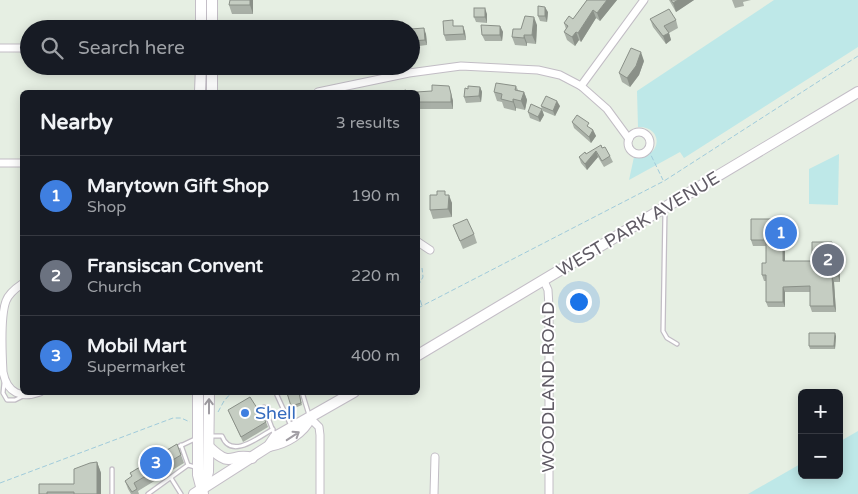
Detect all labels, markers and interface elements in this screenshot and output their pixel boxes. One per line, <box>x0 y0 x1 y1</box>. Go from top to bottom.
search box <box>20 20 420 75</box>
icon: search <box>38 34 66 62</box>
text: Search here <box>78 37 185 59</box>
text: Nearby <box>40 110 113 135</box>
text: 3 results <box>336 113 400 133</box>
street label: WEST PARK AVENUE <box>553 167 723 281</box>
text: Marytown Gift Shop <box>87 175 269 197</box>
text: 1 <box>51 186 61 206</box>
text: 190 m <box>351 186 400 206</box>
text: Shop <box>87 197 126 217</box>
pin: 1 <box>765 214 797 252</box>
pin: 2 <box>812 241 844 279</box>
text: Fransiscan Convent <box>87 255 263 277</box>
text: 2 <box>51 266 61 286</box>
text: 220 m <box>351 266 400 286</box>
text: Church <box>87 277 142 297</box>
your location <box>566 289 592 315</box>
street label: WOODLAND ROAD <box>537 301 559 473</box>
text: Mobil Mart <box>87 335 187 357</box>
text: 3 <box>51 346 61 366</box>
text: 400 m <box>351 346 400 366</box>
text: Supermarket <box>87 357 185 377</box>
map controls <box>798 389 843 479</box>
button: + <box>798 389 843 434</box>
one-way arrow <box>204 398 214 414</box>
place label: Shell <box>255 402 296 424</box>
marker: Shell <box>239 407 251 419</box>
one-way arrow <box>286 431 300 441</box>
button: − <box>798 434 843 479</box>
pin: 3 <box>140 444 172 482</box>

